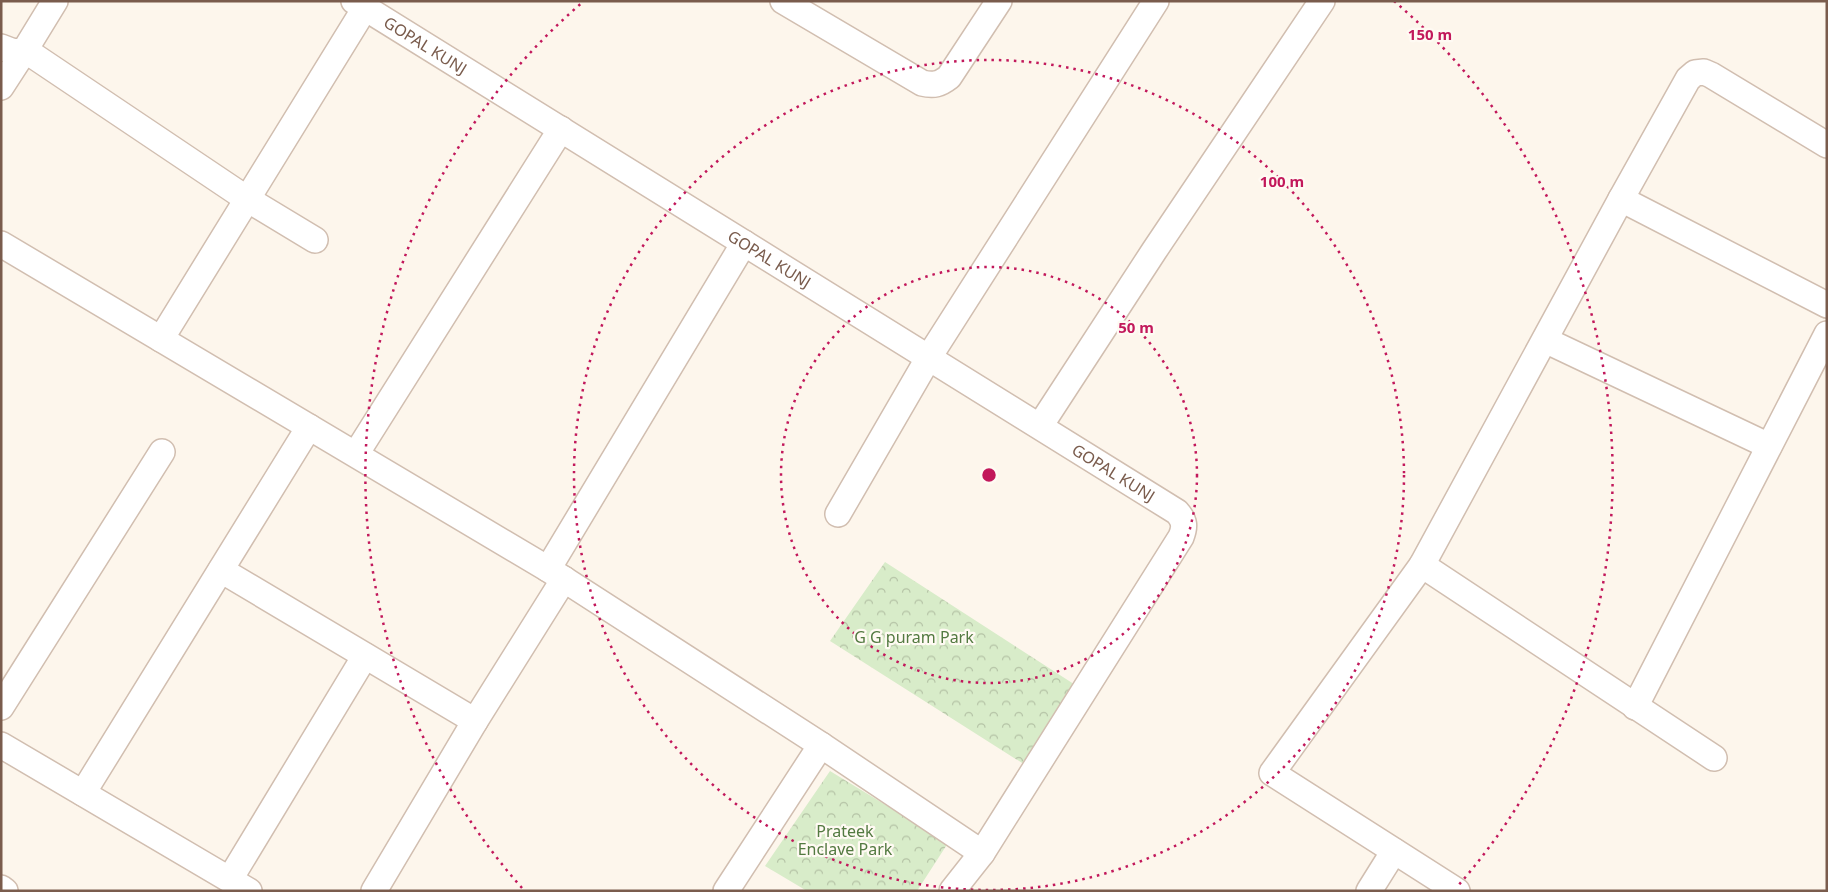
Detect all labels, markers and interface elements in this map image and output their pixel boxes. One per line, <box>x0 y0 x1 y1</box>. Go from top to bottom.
street label: GOPAL KUNJ <box>380 11 471 79</box>
text: 150 m <box>1408 24 1452 44</box>
text: 100 m <box>1260 171 1304 191</box>
street label: GOPAL KUNJ <box>724 225 815 293</box>
text: 50 m <box>1118 317 1154 337</box>
street label: GOPAL KUNJ <box>1068 438 1159 507</box>
centre of rings <box>980 466 998 484</box>
park label: G G puram Park <box>854 626 974 648</box>
park label: Prateek Enclave Park <box>798 820 893 860</box>

